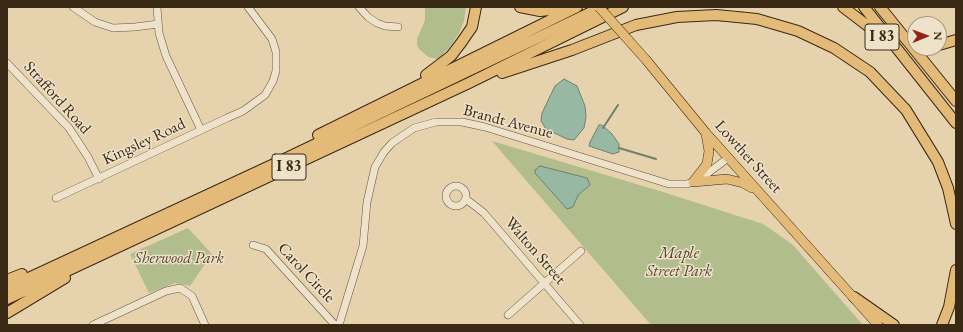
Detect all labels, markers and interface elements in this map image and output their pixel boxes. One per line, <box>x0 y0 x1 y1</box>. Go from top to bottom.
north arrow <box>907 16 947 56</box>
road number: I 83 <box>865 24 899 50</box>
text: N <box>931 31 945 40</box>
street label: Strafford Road <box>19 58 95 138</box>
street label: Brandt Avenue <box>461 101 555 143</box>
street label: Kingsley Road <box>100 114 188 170</box>
street label: Lowther Street <box>710 117 786 197</box>
road number: I 83 <box>272 154 306 180</box>
street label: Walton Street <box>501 213 569 289</box>
street label: Carol Circle <box>273 239 339 307</box>
park label: Maple Street Park <box>646 244 712 282</box>
park label: Sherwood Park <box>134 249 224 269</box>

